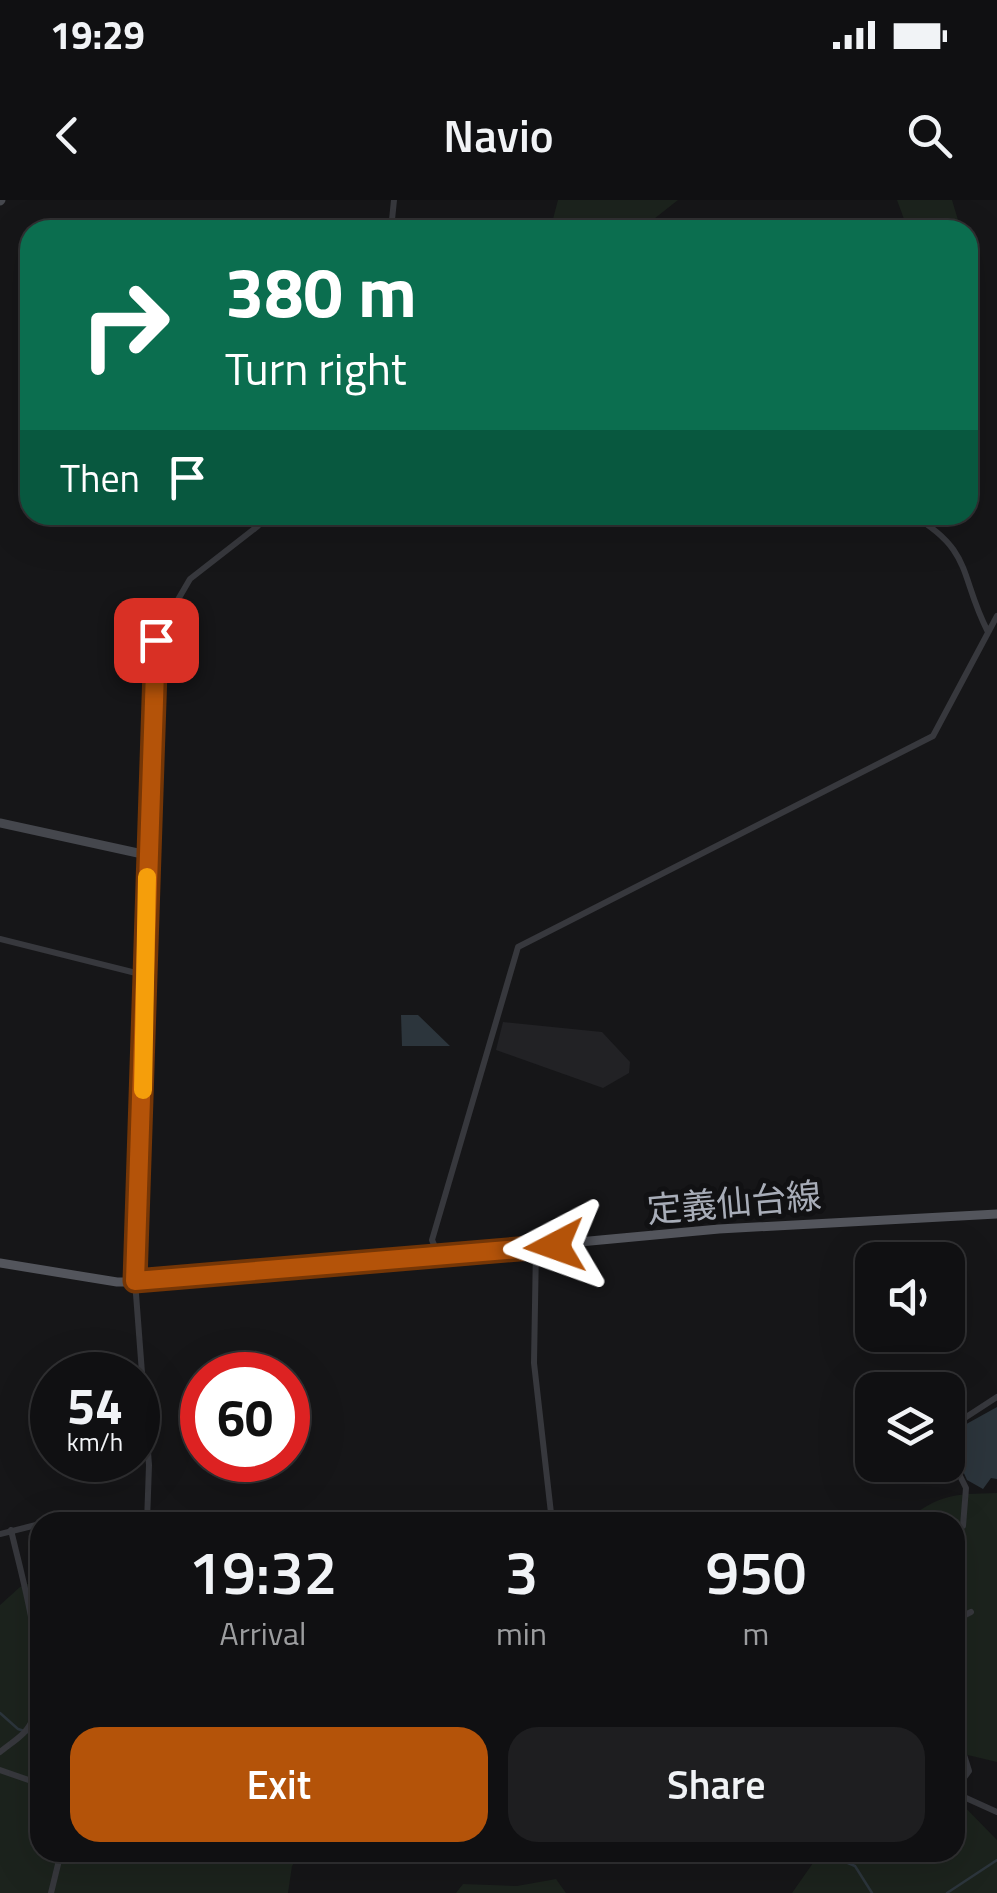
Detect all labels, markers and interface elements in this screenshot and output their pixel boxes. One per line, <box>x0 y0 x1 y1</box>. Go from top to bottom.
text: 19:29 <box>50 6 145 64</box>
text: Navio <box>443 101 554 169</box>
icon: back <box>40 108 95 163</box>
icon: search <box>902 108 957 163</box>
text: 380 m <box>225 238 417 344</box>
icon: right <box>60 260 190 390</box>
text: Turn right <box>225 334 407 402</box>
text: Then <box>60 449 140 507</box>
icon: arrive <box>160 450 215 505</box>
pin <box>114 598 199 683</box>
icon: arrive <box>129 613 184 668</box>
street label: 定義仙台線 <box>644 1167 823 1237</box>
position arrow <box>503 1194 607 1298</box>
map controls <box>855 1242 965 1482</box>
button: sound <box>855 1242 965 1352</box>
speed limit sign: 60 <box>180 1352 310 1482</box>
text: 54 <box>67 1367 123 1443</box>
button: layers <box>855 1372 965 1482</box>
text: km/h <box>67 1423 123 1461</box>
text: 19:32 <box>189 1526 337 1617</box>
text: 3 <box>505 1526 538 1617</box>
text: 950 <box>706 1526 806 1617</box>
text: Arrival <box>220 1609 306 1657</box>
text: min <box>496 1609 547 1657</box>
text: m <box>743 1609 769 1657</box>
button: Exit <box>70 1727 488 1842</box>
button: Share <box>508 1727 925 1842</box>

